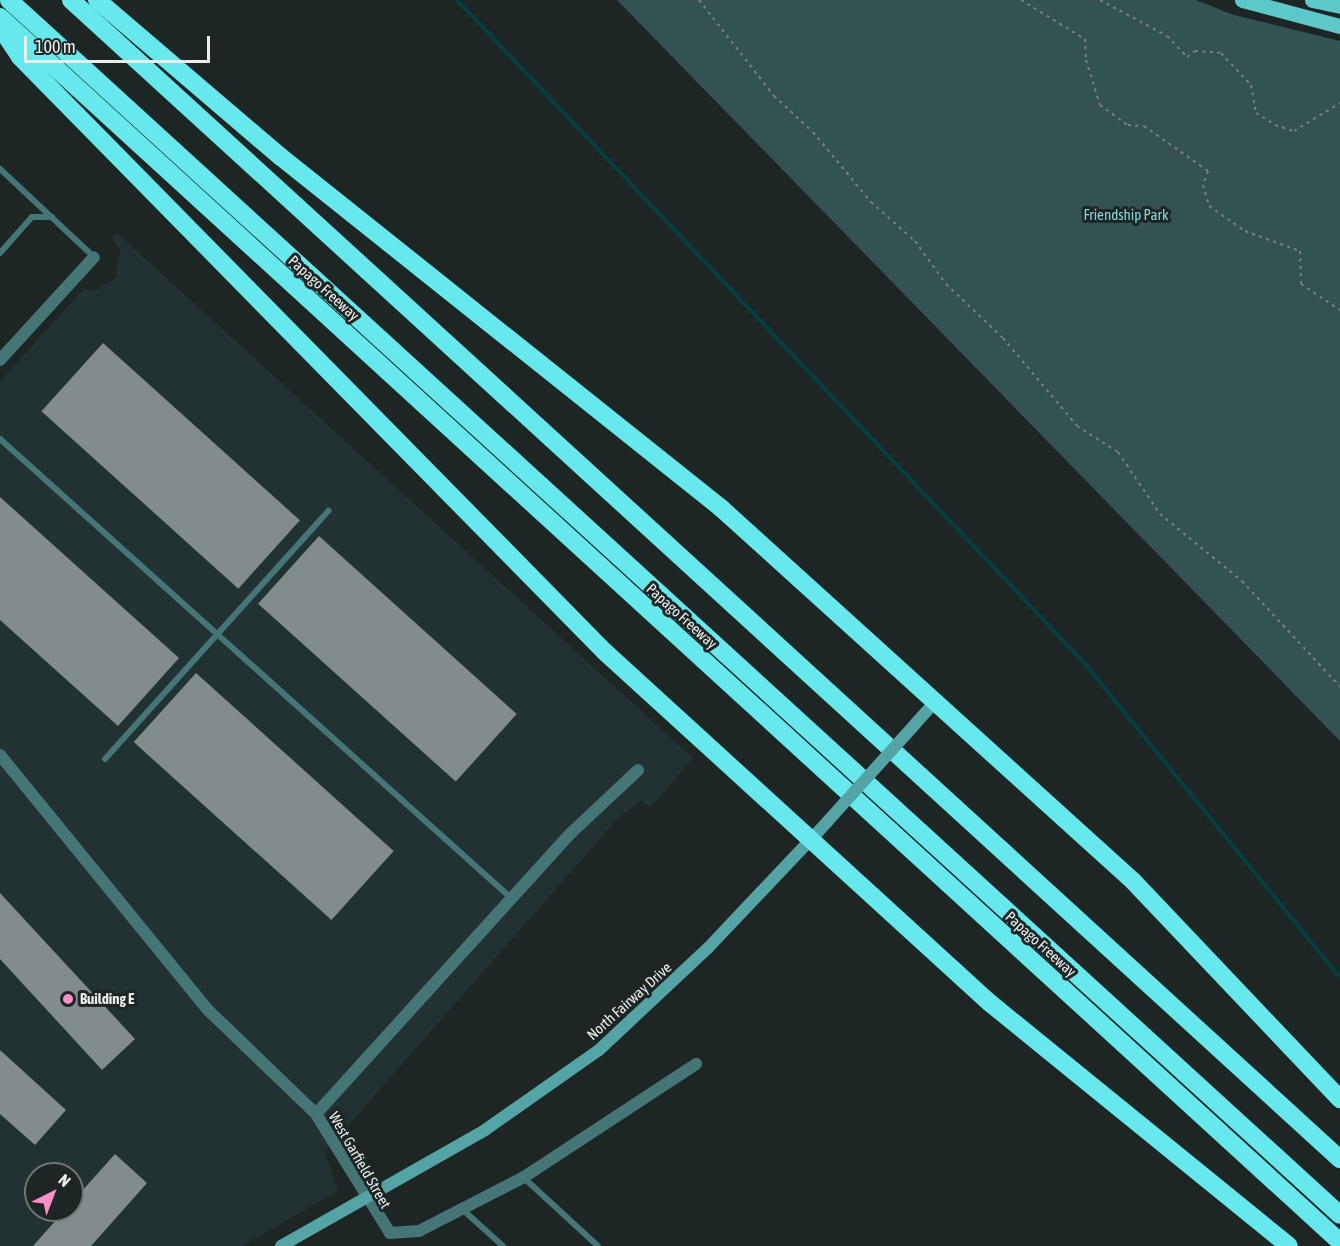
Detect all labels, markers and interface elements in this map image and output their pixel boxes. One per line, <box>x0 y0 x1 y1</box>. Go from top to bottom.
scale bar <box>27 24 213 62</box>
text: 100 m <box>35 36 76 57</box>
park label: Friendship Park <box>1083 206 1169 224</box>
street label: Papago Freeway <box>285 252 363 324</box>
street label: Papago Freeway <box>643 580 721 652</box>
street label: Papago Freeway <box>1002 908 1080 980</box>
street label: North Fairway Drive <box>583 958 675 1044</box>
place label: Building E <box>80 990 134 1008</box>
marker: Building E <box>61 992 75 1006</box>
street label: West Garfield Street <box>325 1109 395 1211</box>
north arrow <box>24 1162 84 1222</box>
text: N <box>55 1170 74 1190</box>

